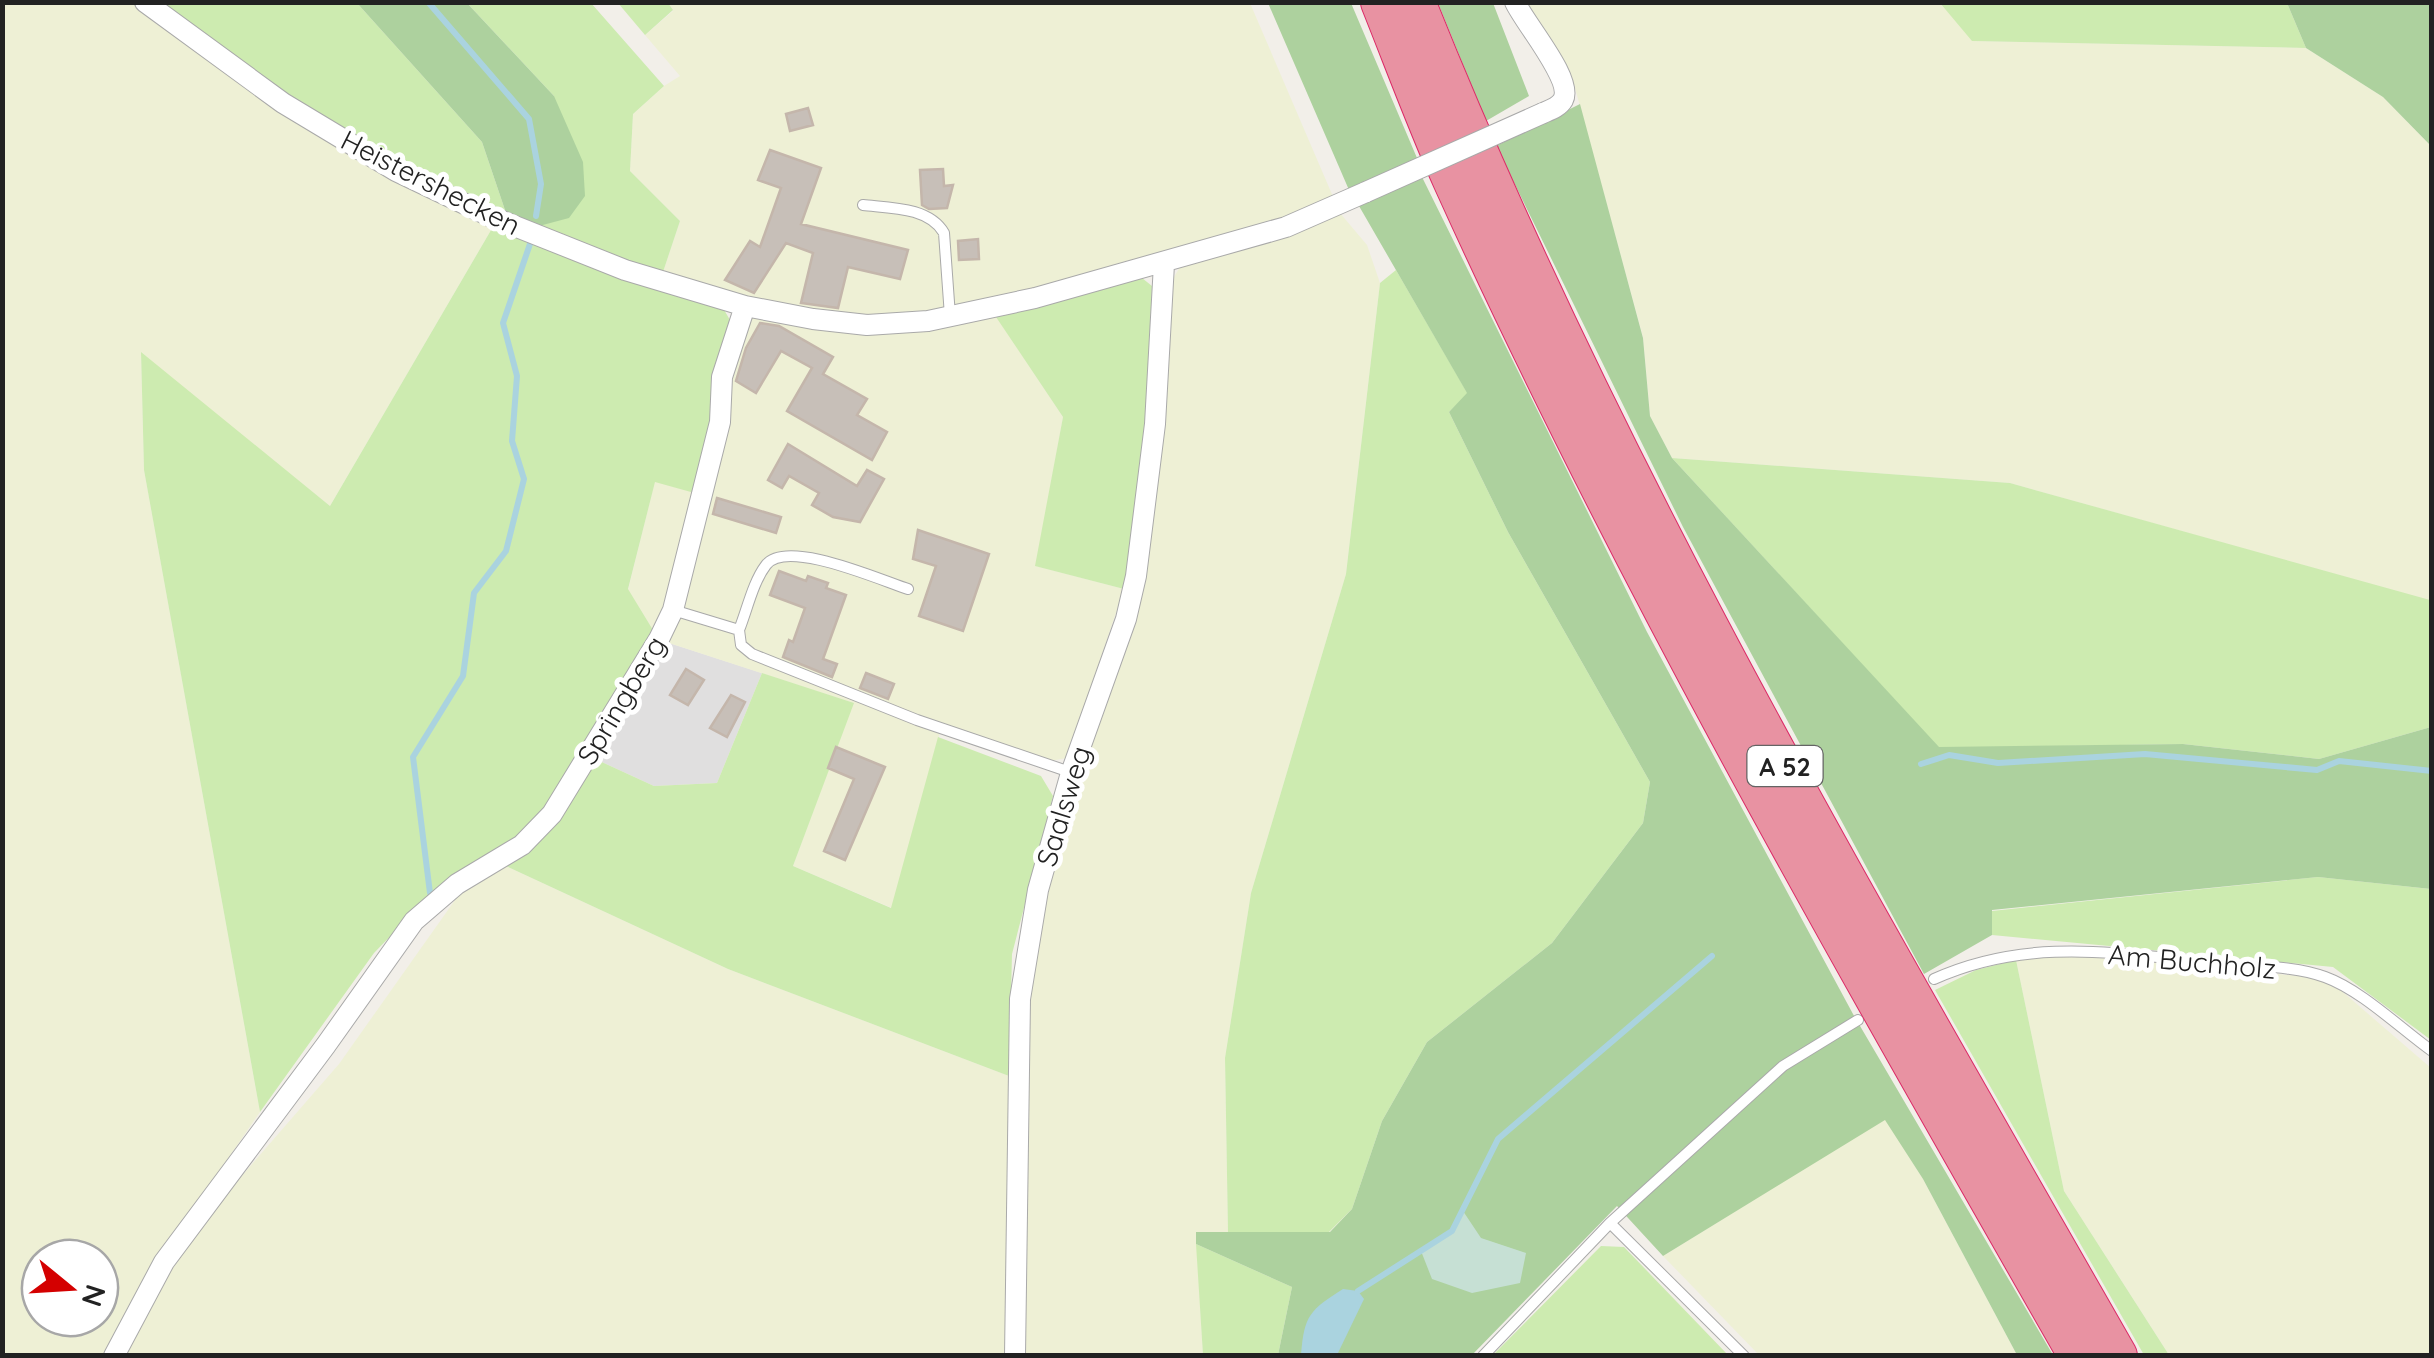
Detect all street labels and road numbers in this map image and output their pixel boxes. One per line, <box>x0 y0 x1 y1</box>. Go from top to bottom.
street label: Heistershecken <box>335 122 527 242</box>
street label: Springberg <box>569 629 673 771</box>
street label: Saalsweg <box>1028 742 1098 870</box>
road number: A 52 <box>1748 746 1822 786</box>
street label: Am Buchholz <box>2107 936 2277 986</box>

